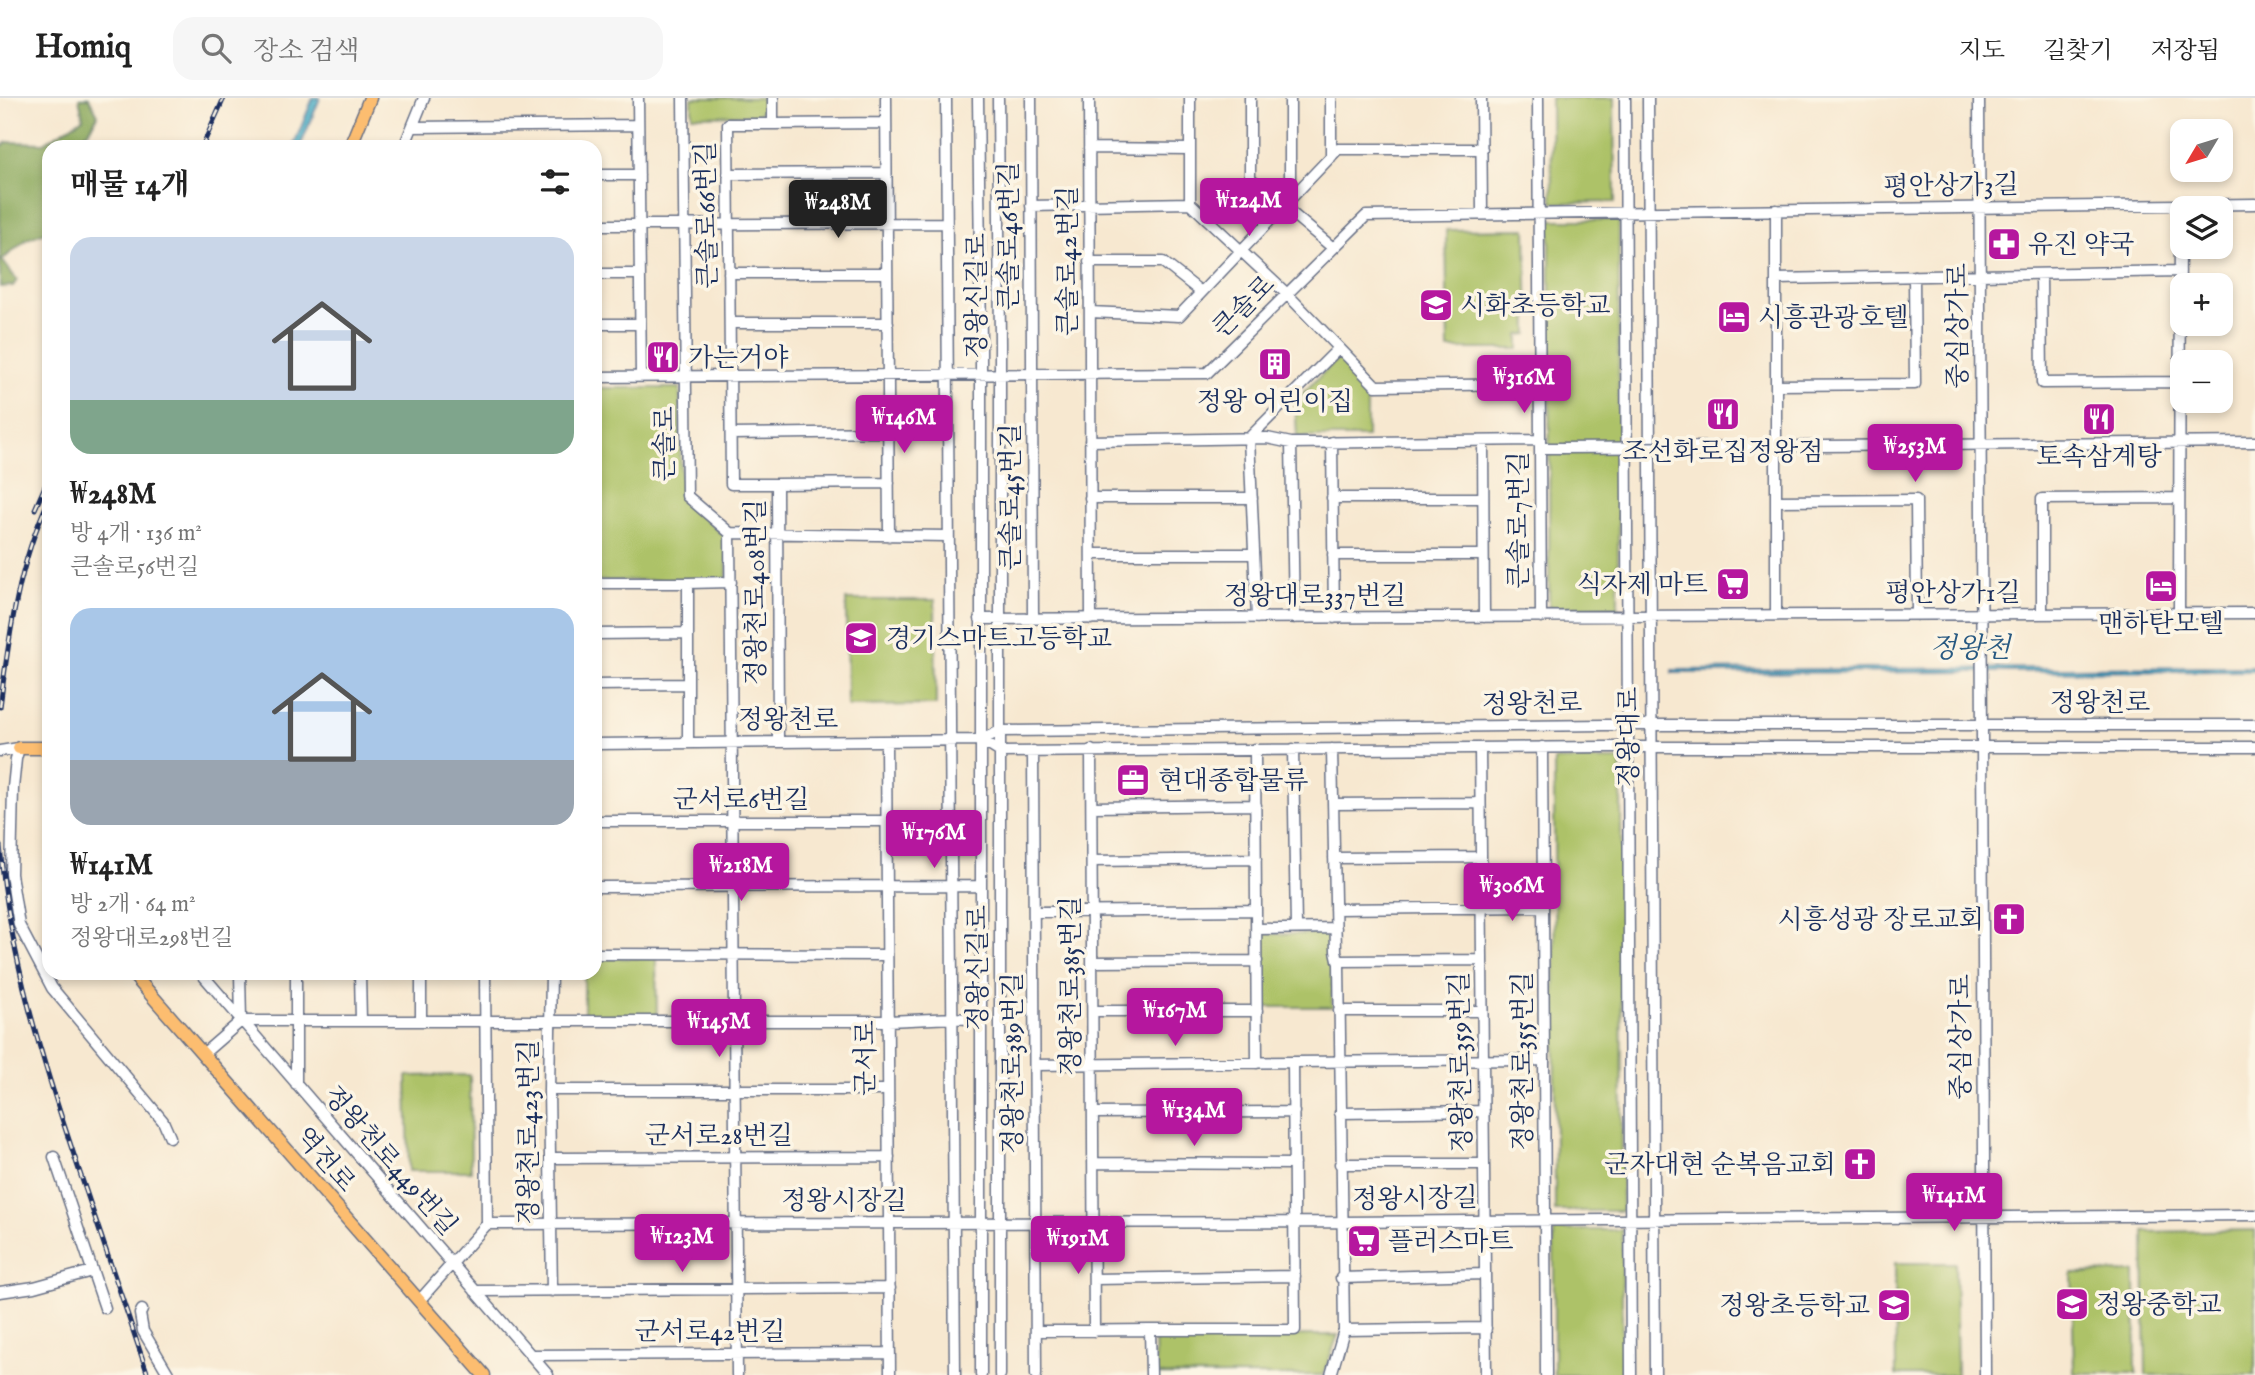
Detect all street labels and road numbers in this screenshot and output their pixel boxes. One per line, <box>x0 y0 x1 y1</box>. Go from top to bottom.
street label: 큰솔로66번길 <box>690 141 725 289</box>
street label: 큰솔로46번길 <box>993 161 1026 311</box>
street label: 평안상가3길 <box>1883 169 2019 204</box>
street label: 큰솔로42번길 <box>1052 186 1085 336</box>
street label: 정왕신길로 <box>961 233 994 359</box>
street label: 중심상가로 <box>1942 263 1975 389</box>
street label: 큰솔로 <box>1206 269 1282 345</box>
street label: 큰솔로 <box>649 406 682 482</box>
street label: 큰솔로45번길 <box>995 423 1028 571</box>
street label: 큰솔로7번길 <box>1503 451 1536 589</box>
street label: 정왕천로408번길 <box>740 499 773 685</box>
street label: 평안상가1길 <box>1885 577 2021 610</box>
street label: 정왕대로337번길 <box>1224 580 1406 613</box>
street label: 정왕천로 <box>1482 687 1583 722</box>
street label: 정왕대로 <box>1613 687 1646 787</box>
street label: 정왕천로 <box>2050 687 2150 720</box>
street label: 정왕천로 <box>738 704 838 737</box>
street label: 군서로6번길 <box>673 784 809 817</box>
street label: 정왕천로385번길 <box>1055 896 1088 1076</box>
street label: 정왕신길로 <box>962 905 995 1031</box>
street label: 정왕천로359번길 <box>1443 971 1480 1153</box>
street label: 정왕천로355번길 <box>1507 971 1540 1151</box>
street label: 정왕천로389번길 <box>997 972 1030 1154</box>
street label: 중심상가로 <box>1945 974 1978 1100</box>
street label: 군서로 <box>850 1020 883 1096</box>
street label: 정왕천로423번길 <box>513 1039 546 1225</box>
street label: 정왕천로449번길 <box>316 1079 464 1243</box>
street label: 군서로28번길 <box>645 1120 793 1153</box>
street label: 역전로 <box>288 1121 362 1199</box>
street label: 정왕시장길 <box>1352 1182 1478 1217</box>
street label: 정왕시장길 <box>781 1185 907 1218</box>
street label: 군서로42번길 <box>635 1316 785 1349</box>

